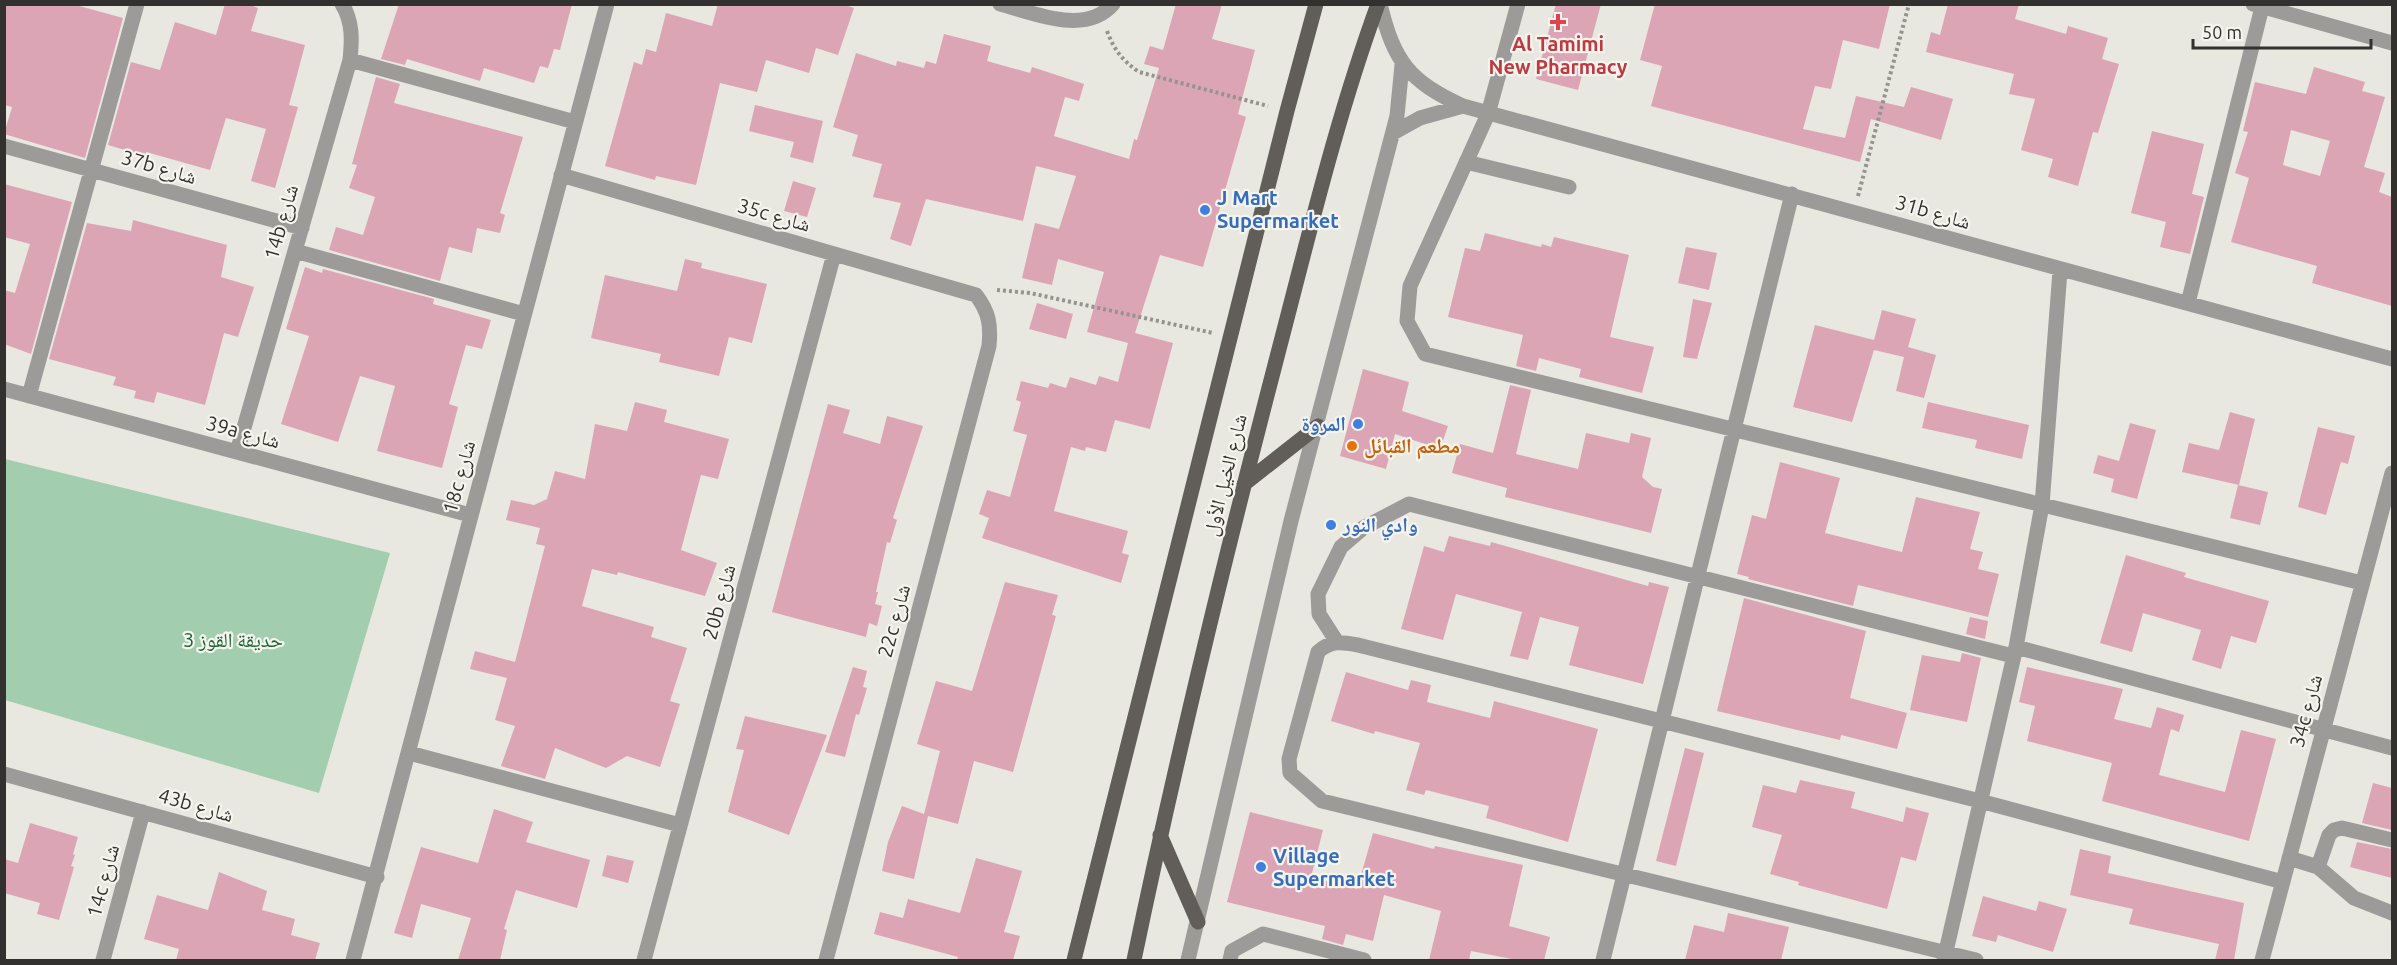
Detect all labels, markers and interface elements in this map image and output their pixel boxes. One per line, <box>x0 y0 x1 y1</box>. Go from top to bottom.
scale bar <box>2193 12 2372 50</box>
marker: Al Tamimi New Pharmacy <box>1551 15 1565 29</box>
text: 50 m <box>2202 22 2242 42</box>
place label: Al Tamimi New Pharmacy <box>1489 32 1628 78</box>
street label: 37b شارع <box>118 145 199 190</box>
street label: 14b شارع <box>259 182 304 263</box>
place label: J Mart Supermarket <box>1217 186 1339 232</box>
street label: 31b شارع <box>1892 190 1973 235</box>
street label: 35c شارع <box>735 193 813 238</box>
marker: J Mart Supermarket <box>1198 203 1212 217</box>
street label: 39a شارع <box>203 411 283 454</box>
street label: شارع الخيل الأول <box>1198 411 1253 539</box>
place label: المروة <box>1301 412 1346 436</box>
marker: المروة <box>1351 417 1365 431</box>
place label: مطعم القبائل <box>1364 434 1460 460</box>
street label: 18c شارع <box>438 438 481 516</box>
marker: مطعم القبائل <box>1345 439 1359 453</box>
place label: وادي النور <box>1342 513 1418 541</box>
marker: وادي النور <box>1324 518 1338 532</box>
street label: 20b شارع <box>697 562 742 642</box>
street label: 22c شارع <box>873 582 916 660</box>
park label: حديقة القوز 3 <box>183 628 283 651</box>
street label: 34c شارع <box>2285 672 2328 750</box>
street label: 43b شارع <box>155 783 236 828</box>
street label: 14c شارع <box>82 842 125 920</box>
place label: Village Supermarket <box>1273 844 1395 890</box>
marker: Village Supermarket <box>1254 860 1268 874</box>

